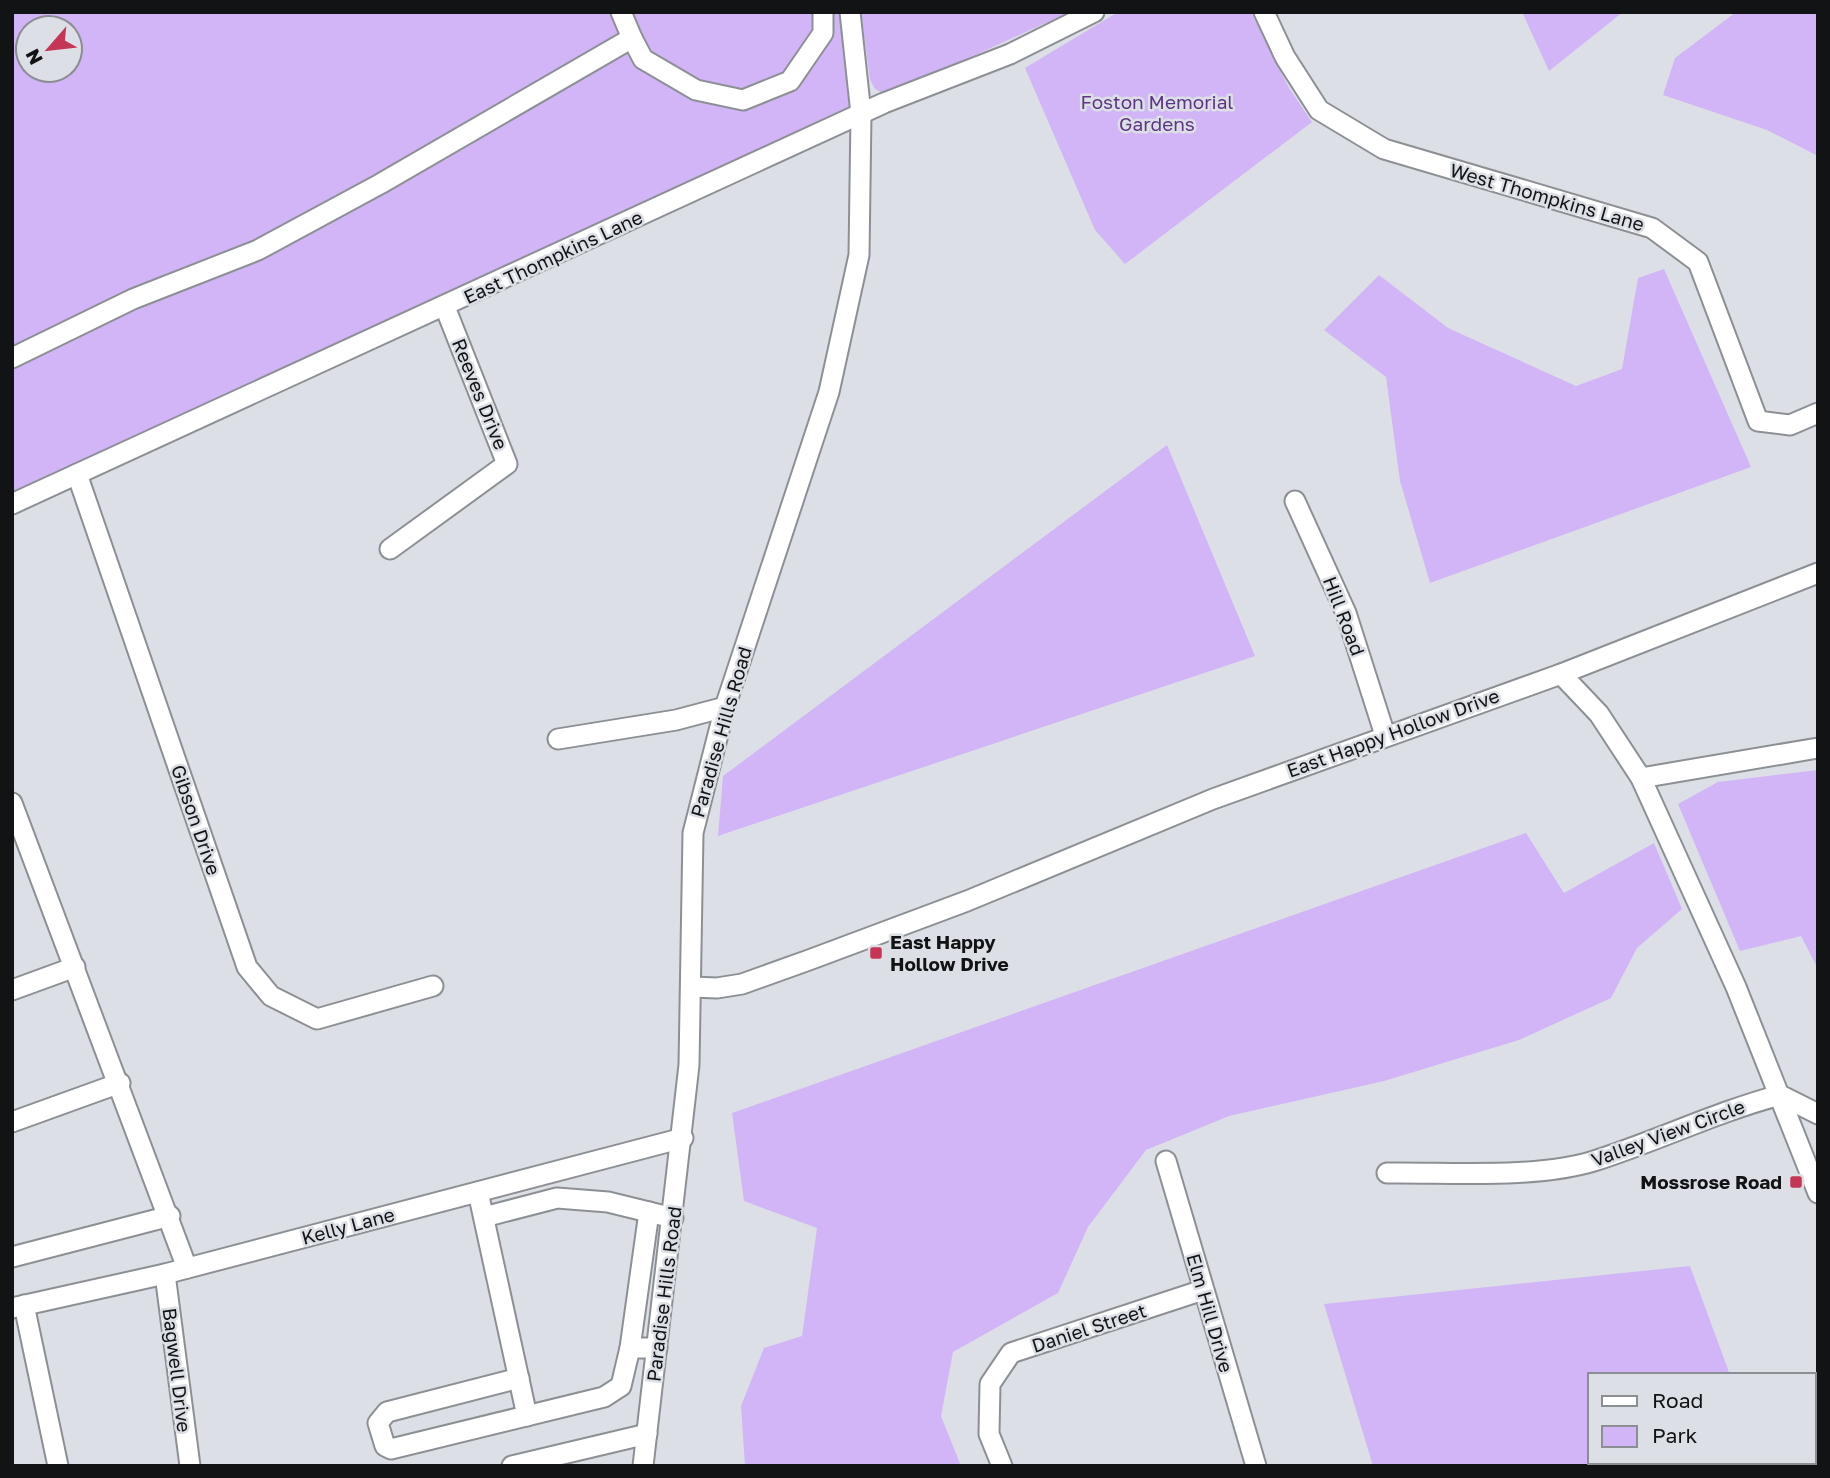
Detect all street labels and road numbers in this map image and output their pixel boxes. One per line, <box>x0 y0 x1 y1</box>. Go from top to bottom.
street label: West Thompkins Lane <box>1447 158 1647 235</box>
street label: East Thompkins Lane <box>460 205 646 308</box>
street label: Reeves Drive <box>448 335 513 453</box>
street label: Hill Road <box>1319 573 1370 659</box>
street label: Paradise Hills Road <box>685 644 756 820</box>
street label: East Happy Hollow Drive <box>1283 683 1502 782</box>
street label: Gibson Drive <box>167 762 226 878</box>
street label: Valley View Circle <box>1588 1094 1748 1171</box>
street label: Kelly Lane <box>299 1202 397 1249</box>
street label: Paradise Hills Road <box>641 1205 686 1383</box>
street label: Elm Hill Drive <box>1183 1251 1238 1375</box>
street label: Daniel Street <box>1029 1298 1149 1357</box>
street label: Bagwell Drive <box>158 1306 197 1434</box>

